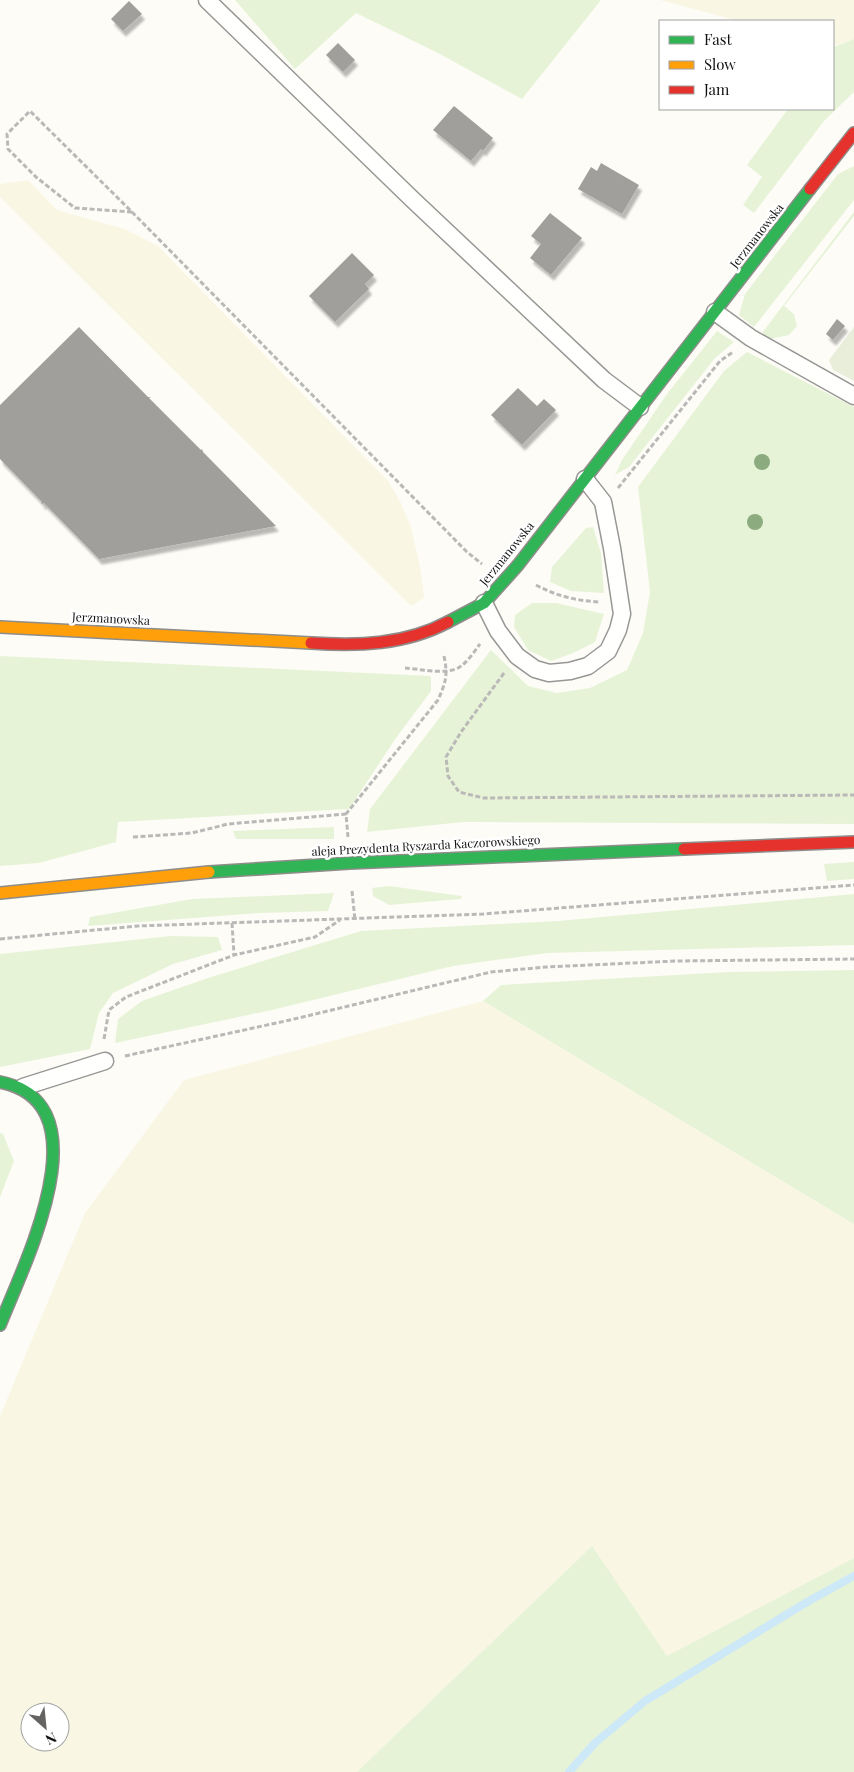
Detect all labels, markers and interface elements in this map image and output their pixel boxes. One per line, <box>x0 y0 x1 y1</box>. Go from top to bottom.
legend <box>659 20 834 110</box>
text: Fast <box>704 29 733 49</box>
text: Slow <box>704 54 736 74</box>
text: Jam <box>703 79 730 99</box>
street label: Jerzmanowska <box>725 200 787 272</box>
street label: Jerzmanowska <box>475 518 537 590</box>
street label: Jerzmanowska <box>71 608 150 628</box>
street label: aleja Prezydenta Ryszarda Kaczorowskiego <box>311 831 541 859</box>
north arrow <box>20 1702 70 1752</box>
text: N <box>42 1728 60 1750</box>

